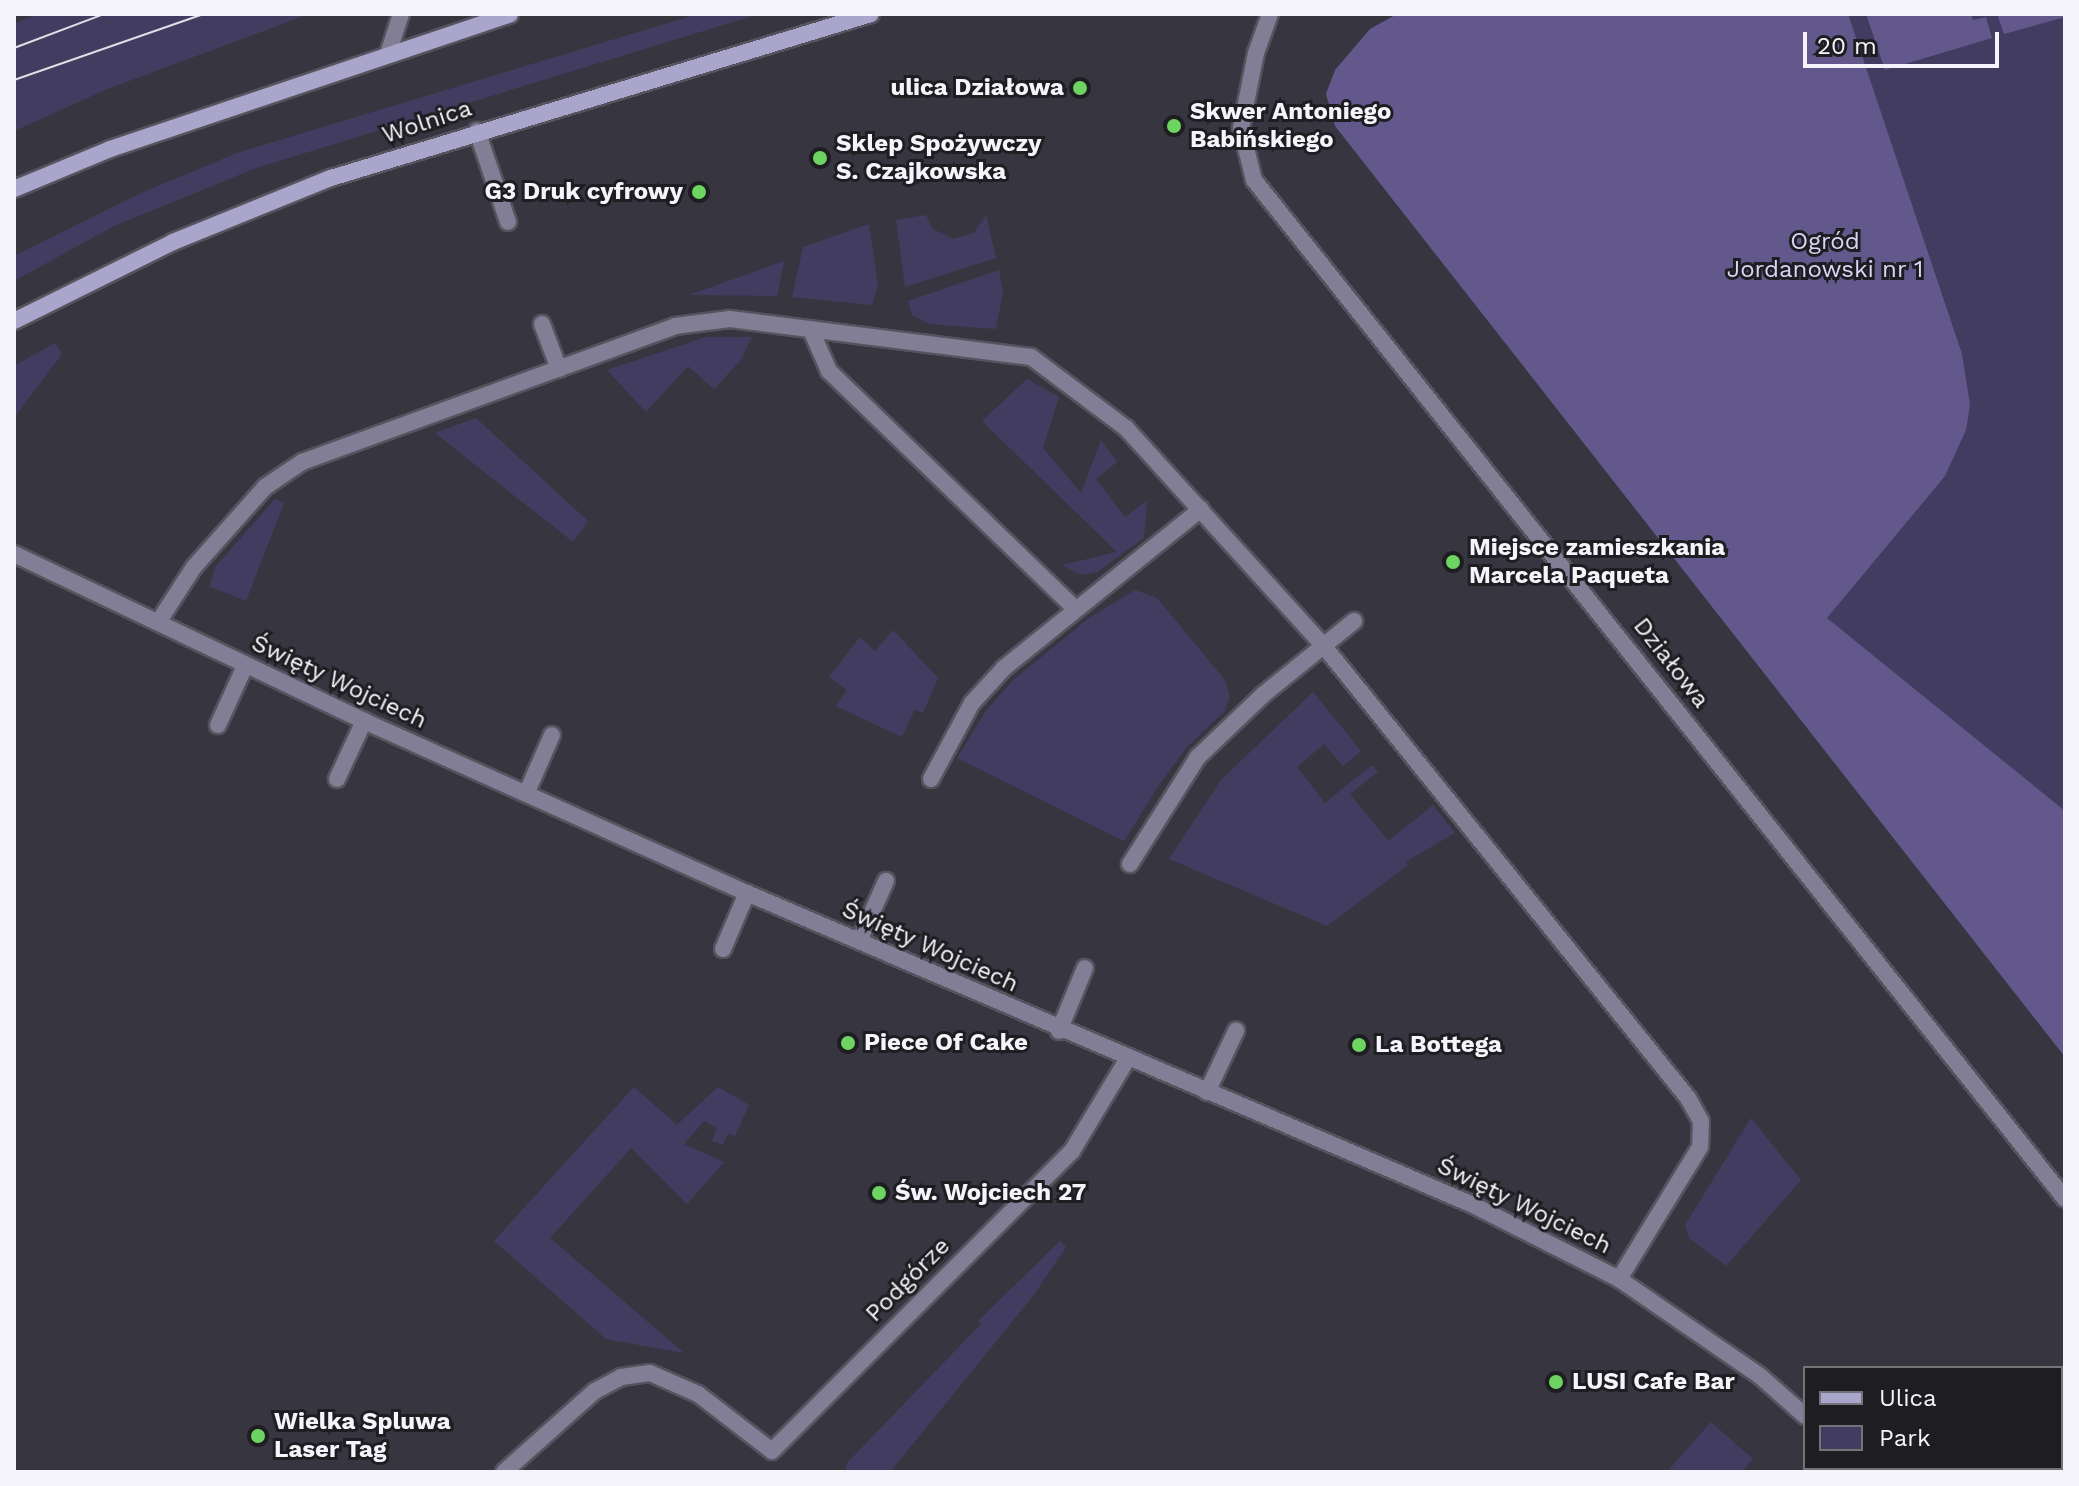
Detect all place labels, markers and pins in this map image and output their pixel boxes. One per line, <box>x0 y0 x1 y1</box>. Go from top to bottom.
place label: ulica Działowa <box>890 74 1064 102</box>
marker: ulica Działowa <box>1071 79 1089 97</box>
place label: Skwer Antoniego Babińskiego <box>1190 98 1392 154</box>
marker: Skwer Antoniego Babińskiego <box>1165 117 1183 135</box>
place label: Sklep Spożywczy S. Czajkowska <box>836 130 1042 186</box>
marker: Sklep Spożywczy S. Czajkowska <box>811 149 829 167</box>
place label: G3 Druk cyfrowy <box>484 178 683 206</box>
marker: G3 Druk cyfrowy <box>690 183 708 201</box>
place label: Miejsce zamieszkania Marcela Paqueta <box>1469 534 1725 590</box>
marker: Miejsce zamieszkania Marcela Paqueta <box>1444 553 1462 571</box>
place label: Piece Of Cake <box>864 1029 1028 1057</box>
place label: La Bottega <box>1375 1031 1502 1059</box>
marker: Piece Of Cake <box>839 1034 857 1052</box>
marker: La Bottega <box>1350 1036 1368 1054</box>
place label: Św. Wojciech 27 <box>895 1179 1087 1207</box>
marker: Św. Wojciech 27 <box>870 1184 888 1202</box>
place label: LUSI Cafe Bar <box>1572 1368 1735 1396</box>
marker: LUSI Cafe Bar <box>1547 1373 1565 1391</box>
place label: Wielka Spluwa Laser Tag <box>274 1408 451 1464</box>
marker: Wielka Spluwa Laser Tag <box>249 1427 267 1445</box>

